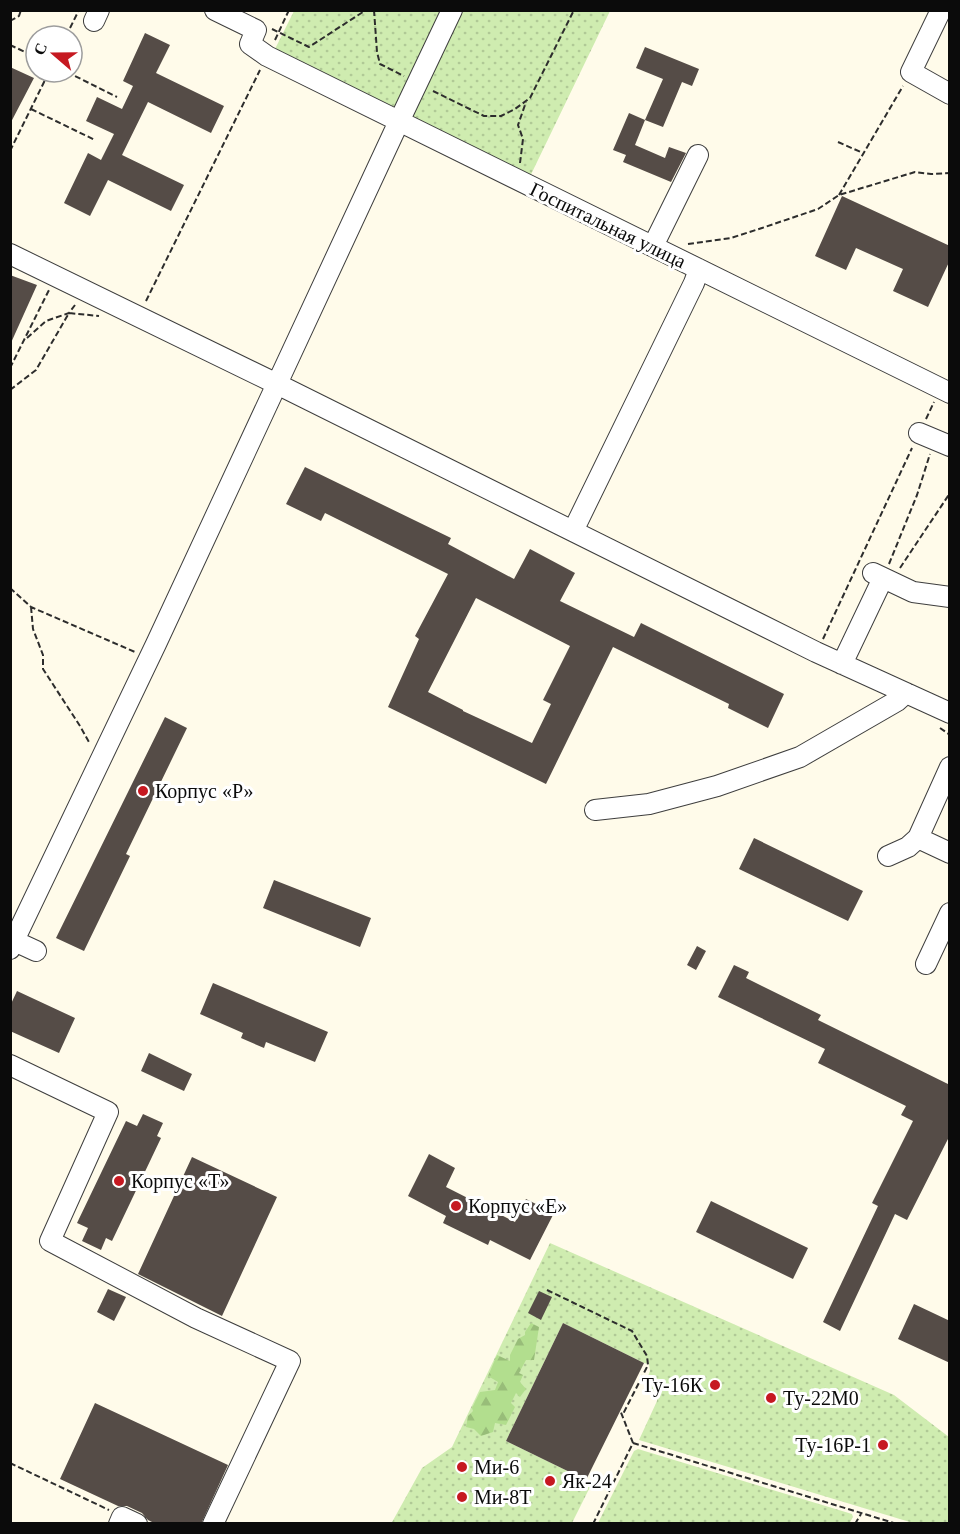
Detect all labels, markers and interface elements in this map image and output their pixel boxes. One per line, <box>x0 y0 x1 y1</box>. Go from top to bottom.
north arrow <box>24 24 84 84</box>
text: С <box>30 41 50 57</box>
street label: Госпитальная улица <box>526 178 690 273</box>
place label: Корпус «Р» <box>155 780 254 803</box>
marker: Корпус «Р» <box>136 784 150 798</box>
place label: Корпус «Т» <box>131 1170 230 1193</box>
marker: Корпус «Т» <box>112 1174 126 1188</box>
place label: Корпус «Е» <box>468 1195 567 1218</box>
marker: Корпус «Е» <box>449 1199 463 1213</box>
place label: Ту-16К <box>642 1374 704 1397</box>
marker: Ту-16К <box>708 1378 722 1392</box>
place label: Ту-22М0 <box>783 1387 859 1410</box>
marker: Ту-22М0 <box>764 1391 778 1405</box>
place label: Ту-16Р-1 <box>795 1434 871 1457</box>
marker: Ту-16Р-1 <box>876 1438 890 1452</box>
place label: Ми-6 <box>474 1456 519 1478</box>
marker: Ми-6 <box>455 1460 469 1474</box>
place label: Як-24 <box>562 1470 612 1492</box>
marker: Як-24 <box>543 1474 557 1488</box>
place label: Ми-8Т <box>474 1486 531 1508</box>
marker: Ми-8Т <box>455 1490 469 1504</box>

